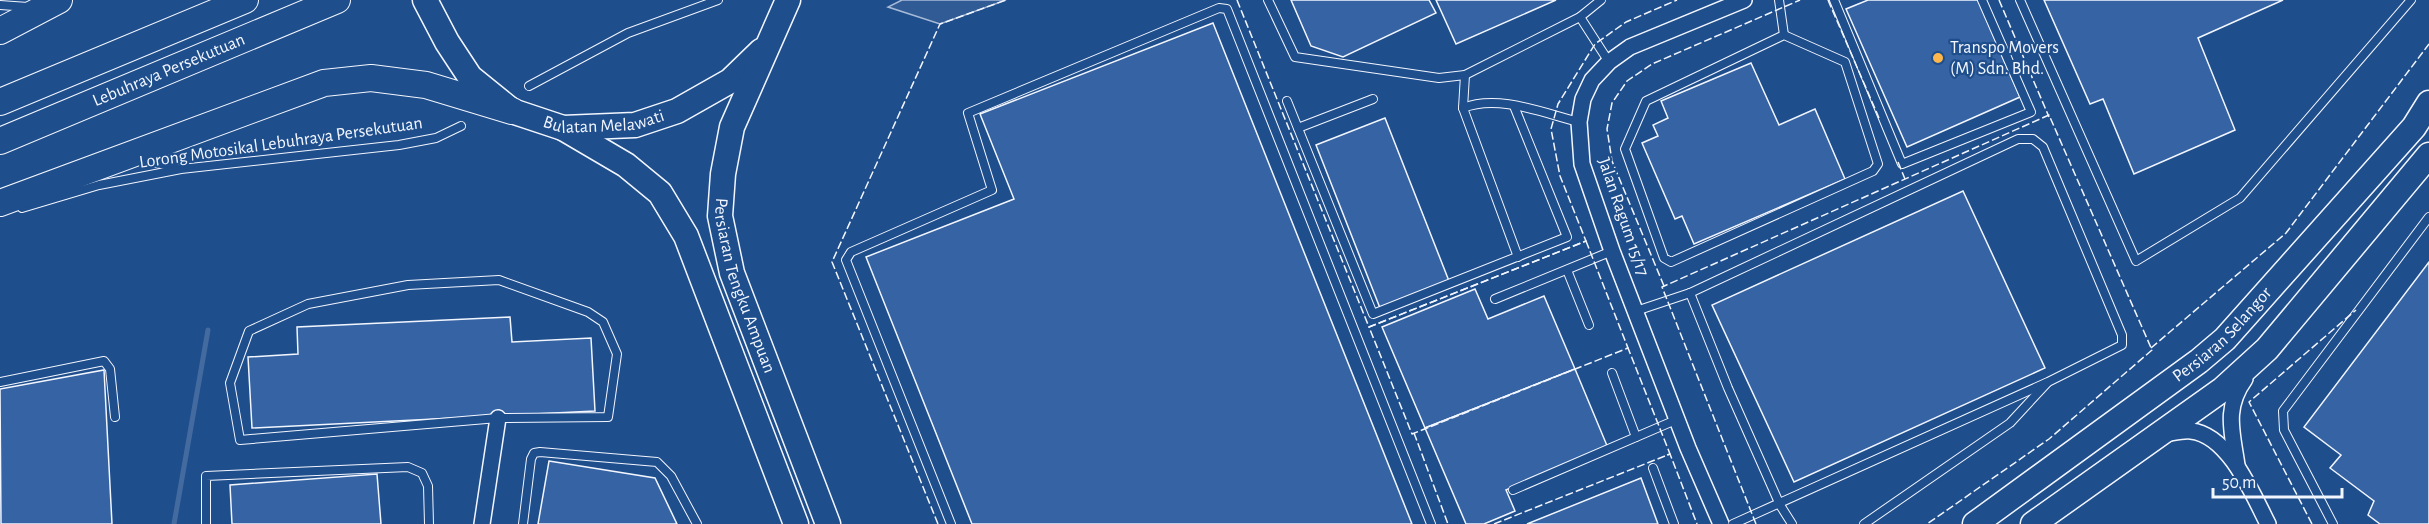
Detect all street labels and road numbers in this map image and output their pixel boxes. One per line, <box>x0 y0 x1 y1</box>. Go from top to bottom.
street label: Lebuhraya Persekutuan <box>90 31 248 110</box>
street label: Bulatan Melawati <box>541 107 667 137</box>
street label: Lorong Motosikal Lebuhraya Persekutuan <box>138 114 424 172</box>
street label: Jalan Ragum 15/17 <box>1594 155 1652 279</box>
street label: Persiaran Tengku Ampuan <box>711 197 778 376</box>
street label: Persiaran Selangor <box>2170 284 2276 386</box>

